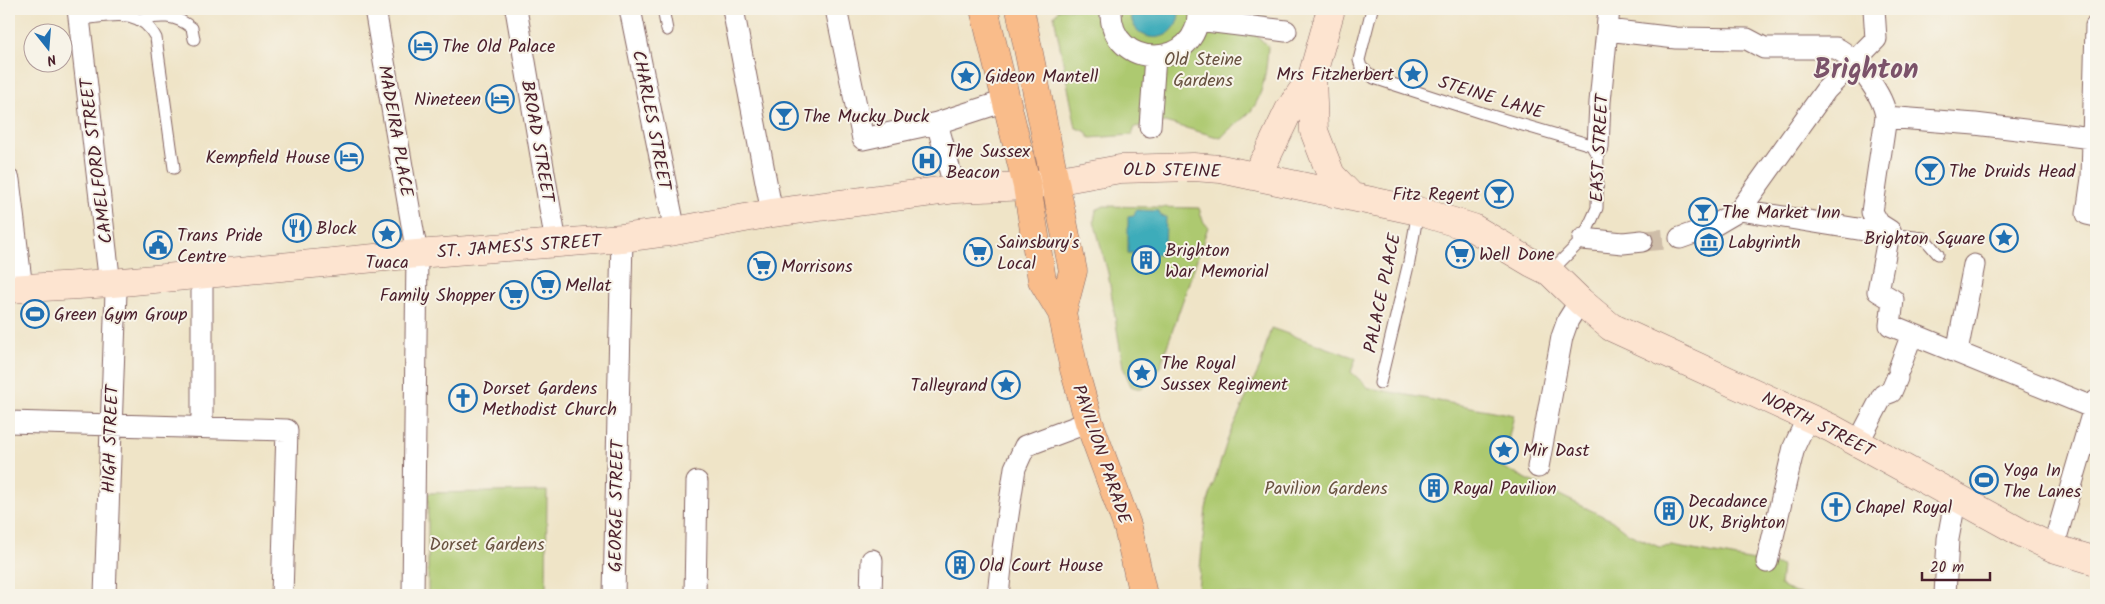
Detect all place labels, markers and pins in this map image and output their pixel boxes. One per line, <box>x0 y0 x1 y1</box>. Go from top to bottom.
hotel icon: The Old Palace <box>408 31 438 61</box>
place label: The Old Palace <box>442 33 555 62</box>
place icon: Mrs Fitzherbert <box>1398 59 1428 89</box>
place icon: Gideon Mantell <box>951 61 981 91</box>
place label: Mrs Fitzherbert <box>1276 61 1395 90</box>
place label: Gideon Mantell <box>985 63 1099 92</box>
hotel icon: Nineteen <box>485 84 515 114</box>
place label: Nineteen <box>414 86 481 115</box>
bar icon: The Mucky Duck <box>769 101 799 131</box>
place label: The Mucky Duck <box>803 103 930 132</box>
place label: The Sussex Beacon <box>946 138 1030 188</box>
hotel icon: Kempfield House <box>334 142 364 172</box>
place label: Kempfield House <box>205 144 330 173</box>
hospital icon: The Sussex Beacon <box>912 146 942 176</box>
bar icon: The Druids Head <box>1915 156 1945 186</box>
place label: The Druids Head <box>1949 158 2077 187</box>
bar icon: Fitz Regent <box>1484 179 1514 209</box>
place label: Fitz Regent <box>1392 181 1481 210</box>
bar icon: The Market Inn <box>1688 197 1718 227</box>
place label: The Market Inn <box>1722 199 1841 228</box>
restaurant icon: Block <box>282 213 312 243</box>
place label: Block <box>316 215 357 244</box>
place icon: Tuaca <box>372 219 402 249</box>
place label: Trans Pride Centre <box>177 222 263 272</box>
place icon: Brighton Square <box>1989 223 2019 253</box>
place label: Brighton Square <box>1864 225 1985 254</box>
museum icon: Labyrinth <box>1694 227 1724 257</box>
place label: Sainsbury's Local <box>997 229 1080 279</box>
place label: Labyrinth <box>1728 229 1801 258</box>
public building icon: Trans Pride Centre <box>143 230 173 260</box>
supermarket icon: Sainsbury's Local <box>963 237 993 267</box>
place label: Brighton War Memorial <box>1165 237 1269 287</box>
supermarket icon: Well Done <box>1445 239 1475 269</box>
place label: Well Done <box>1479 241 1555 270</box>
building icon: Brighton War Memorial <box>1131 245 1161 275</box>
place label: Tuaca <box>365 249 409 278</box>
supermarket icon: Morrisons <box>747 251 777 281</box>
place label: Morrisons <box>781 253 853 282</box>
supermarket icon: Mellat <box>531 270 561 300</box>
place label: Mellat <box>565 272 613 301</box>
supermarket icon: Family Shopper <box>499 280 529 310</box>
place label: Family Shopper <box>380 282 496 311</box>
sports icon: Green Gym Group <box>20 299 50 329</box>
place label: Green Gym Group <box>54 301 188 330</box>
place label: The Royal Sussex Regiment <box>1161 350 1289 400</box>
place icon: The Royal Sussex Regiment <box>1127 358 1157 388</box>
place icon: Talleyrand <box>991 370 1021 400</box>
place label: Talleyrand <box>911 372 988 401</box>
place label: Dorset Gardens Methodist Church <box>482 375 617 425</box>
church icon: Dorset Gardens Methodist Church <box>448 383 478 413</box>
place icon: Mir Dast <box>1489 435 1519 465</box>
place label: Mir Dast <box>1523 437 1590 466</box>
place label: Yoga In The Lanes <box>2003 457 2082 507</box>
sports icon: Yoga In The Lanes <box>1969 465 1999 495</box>
building icon: Royal Pavilion <box>1419 473 1449 503</box>
place label: Royal Pavilion <box>1453 475 1557 504</box>
place label: Decadance UK, Brighton <box>1688 488 1785 538</box>
church icon: Chapel Royal <box>1821 492 1851 522</box>
place label: Chapel Royal <box>1855 494 1953 523</box>
building icon: Decadance UK, Brighton <box>1654 496 1684 526</box>
building icon: Old Court House <box>945 550 975 580</box>
place label: Old Court House <box>979 552 1103 581</box>

